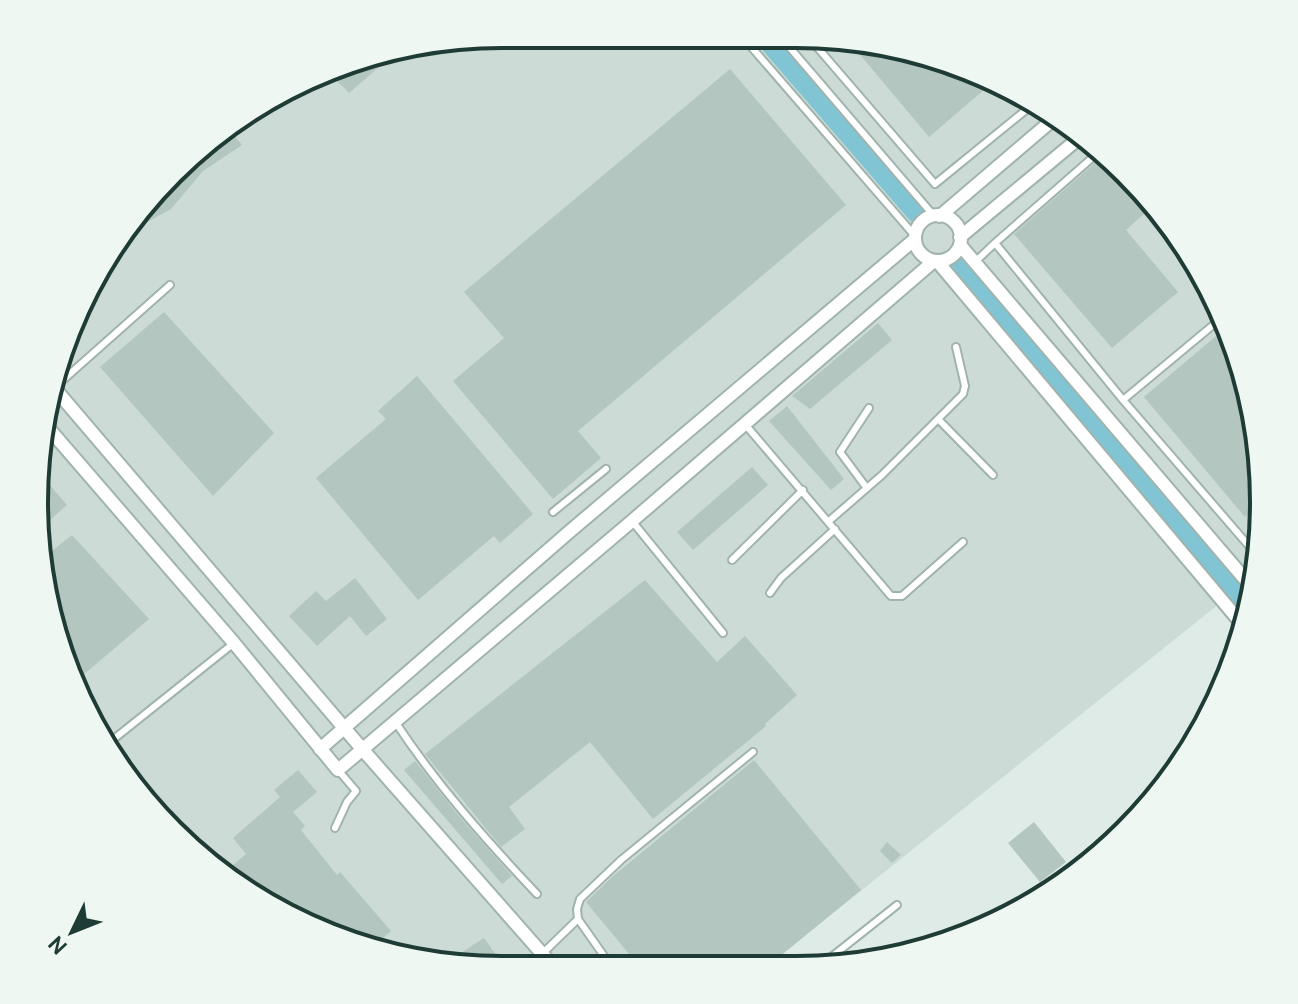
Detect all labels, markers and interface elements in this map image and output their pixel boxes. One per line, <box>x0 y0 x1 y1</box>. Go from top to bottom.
north arrow <box>32 892 112 972</box>
text: N <box>43 930 73 960</box>

